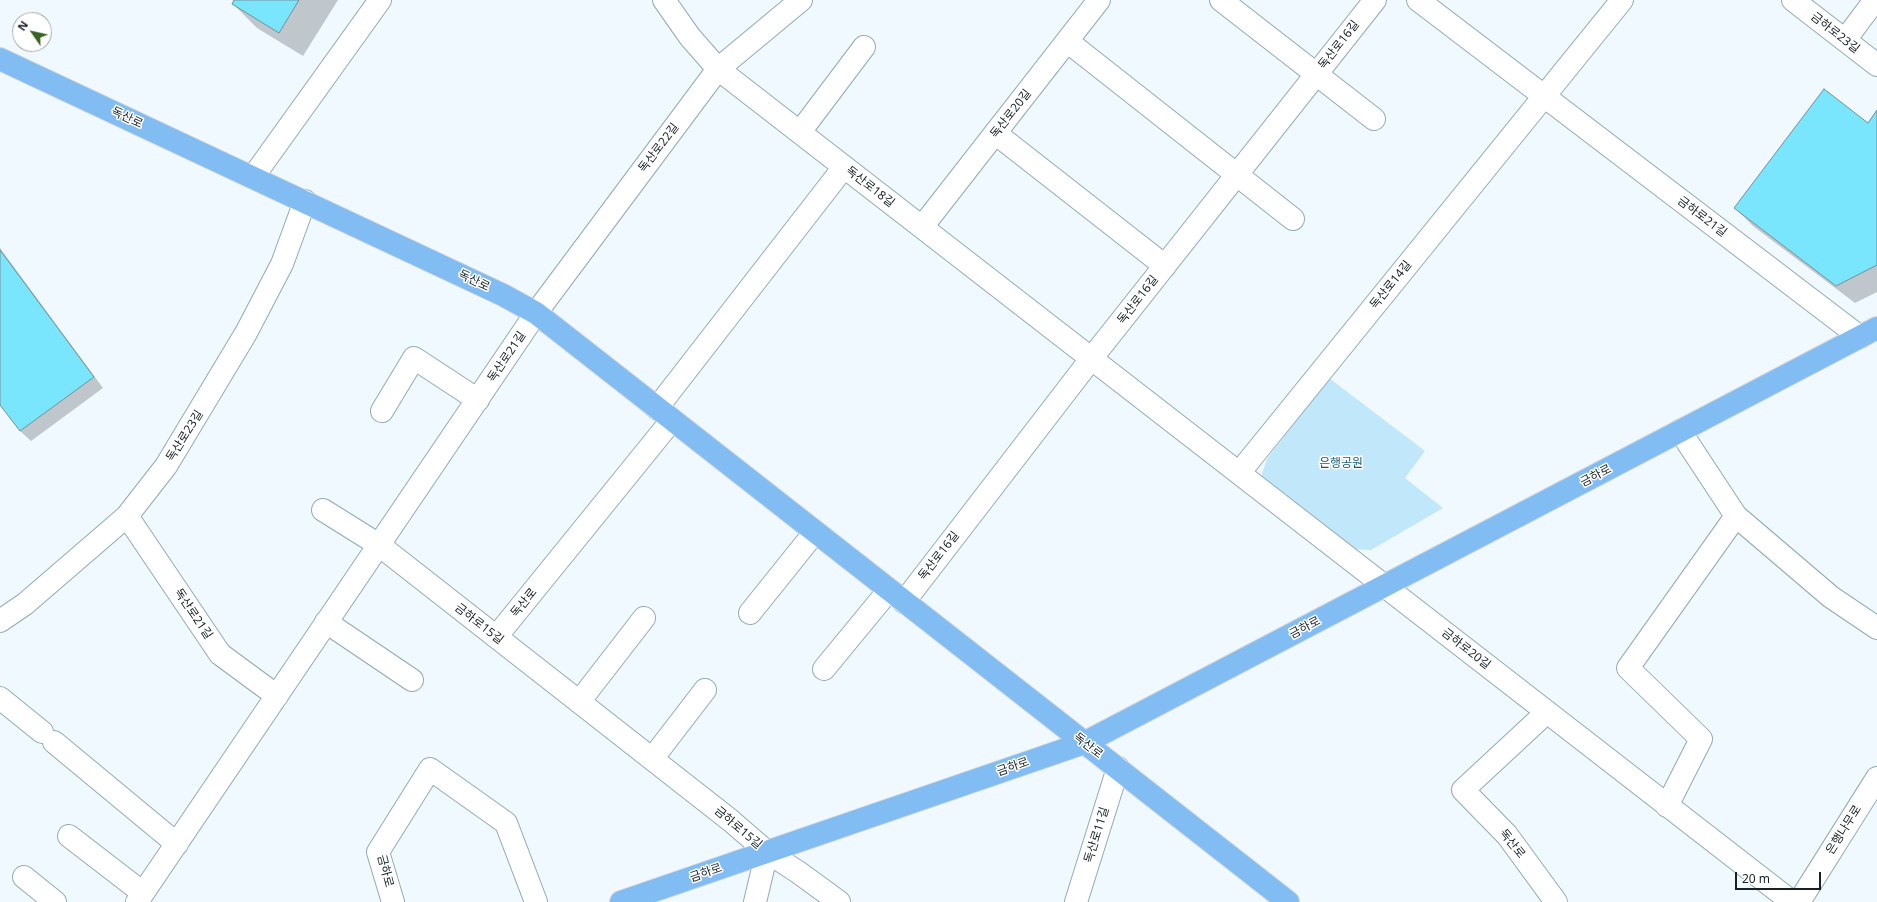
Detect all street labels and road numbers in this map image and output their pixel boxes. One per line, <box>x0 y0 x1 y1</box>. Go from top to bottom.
street label: 금하로23길 <box>1808 10 1862 56</box>
street label: 독산로16길 <box>1316 18 1362 72</box>
street label: 독산로20길 <box>988 87 1034 141</box>
street label: 독산로 <box>109 104 145 132</box>
street label: 독산로22길 <box>636 121 682 175</box>
street label: 독산로18길 <box>843 164 897 210</box>
street label: 금하로21길 <box>1675 194 1729 240</box>
street label: 독산로14길 <box>1367 258 1415 312</box>
street label: 독산로 <box>456 267 492 295</box>
street label: 독산로16길 <box>1115 273 1161 327</box>
street label: 독산로21길 <box>485 329 529 385</box>
street label: 독산로23길 <box>164 408 206 464</box>
street label: 금하로 <box>1578 462 1614 490</box>
street label: 독산로16길 <box>916 529 962 583</box>
street label: 독산로21길 <box>171 586 215 642</box>
street label: 독산로 <box>508 586 540 620</box>
street label: 금하로15길 <box>452 601 506 647</box>
street label: 금하로 <box>1287 614 1323 642</box>
street label: 금하로20길 <box>1439 626 1493 672</box>
street label: 독산로 <box>1071 730 1105 762</box>
street label: 금하로 <box>995 755 1031 779</box>
street label: 은행나무로 <box>1823 803 1865 857</box>
street label: 금하로15길 <box>711 804 765 852</box>
street label: 독산로11길 <box>1082 805 1112 865</box>
street label: 독산로 <box>1496 827 1528 861</box>
street label: 금하로 <box>374 853 396 889</box>
street label: 금하로 <box>688 861 724 885</box>

